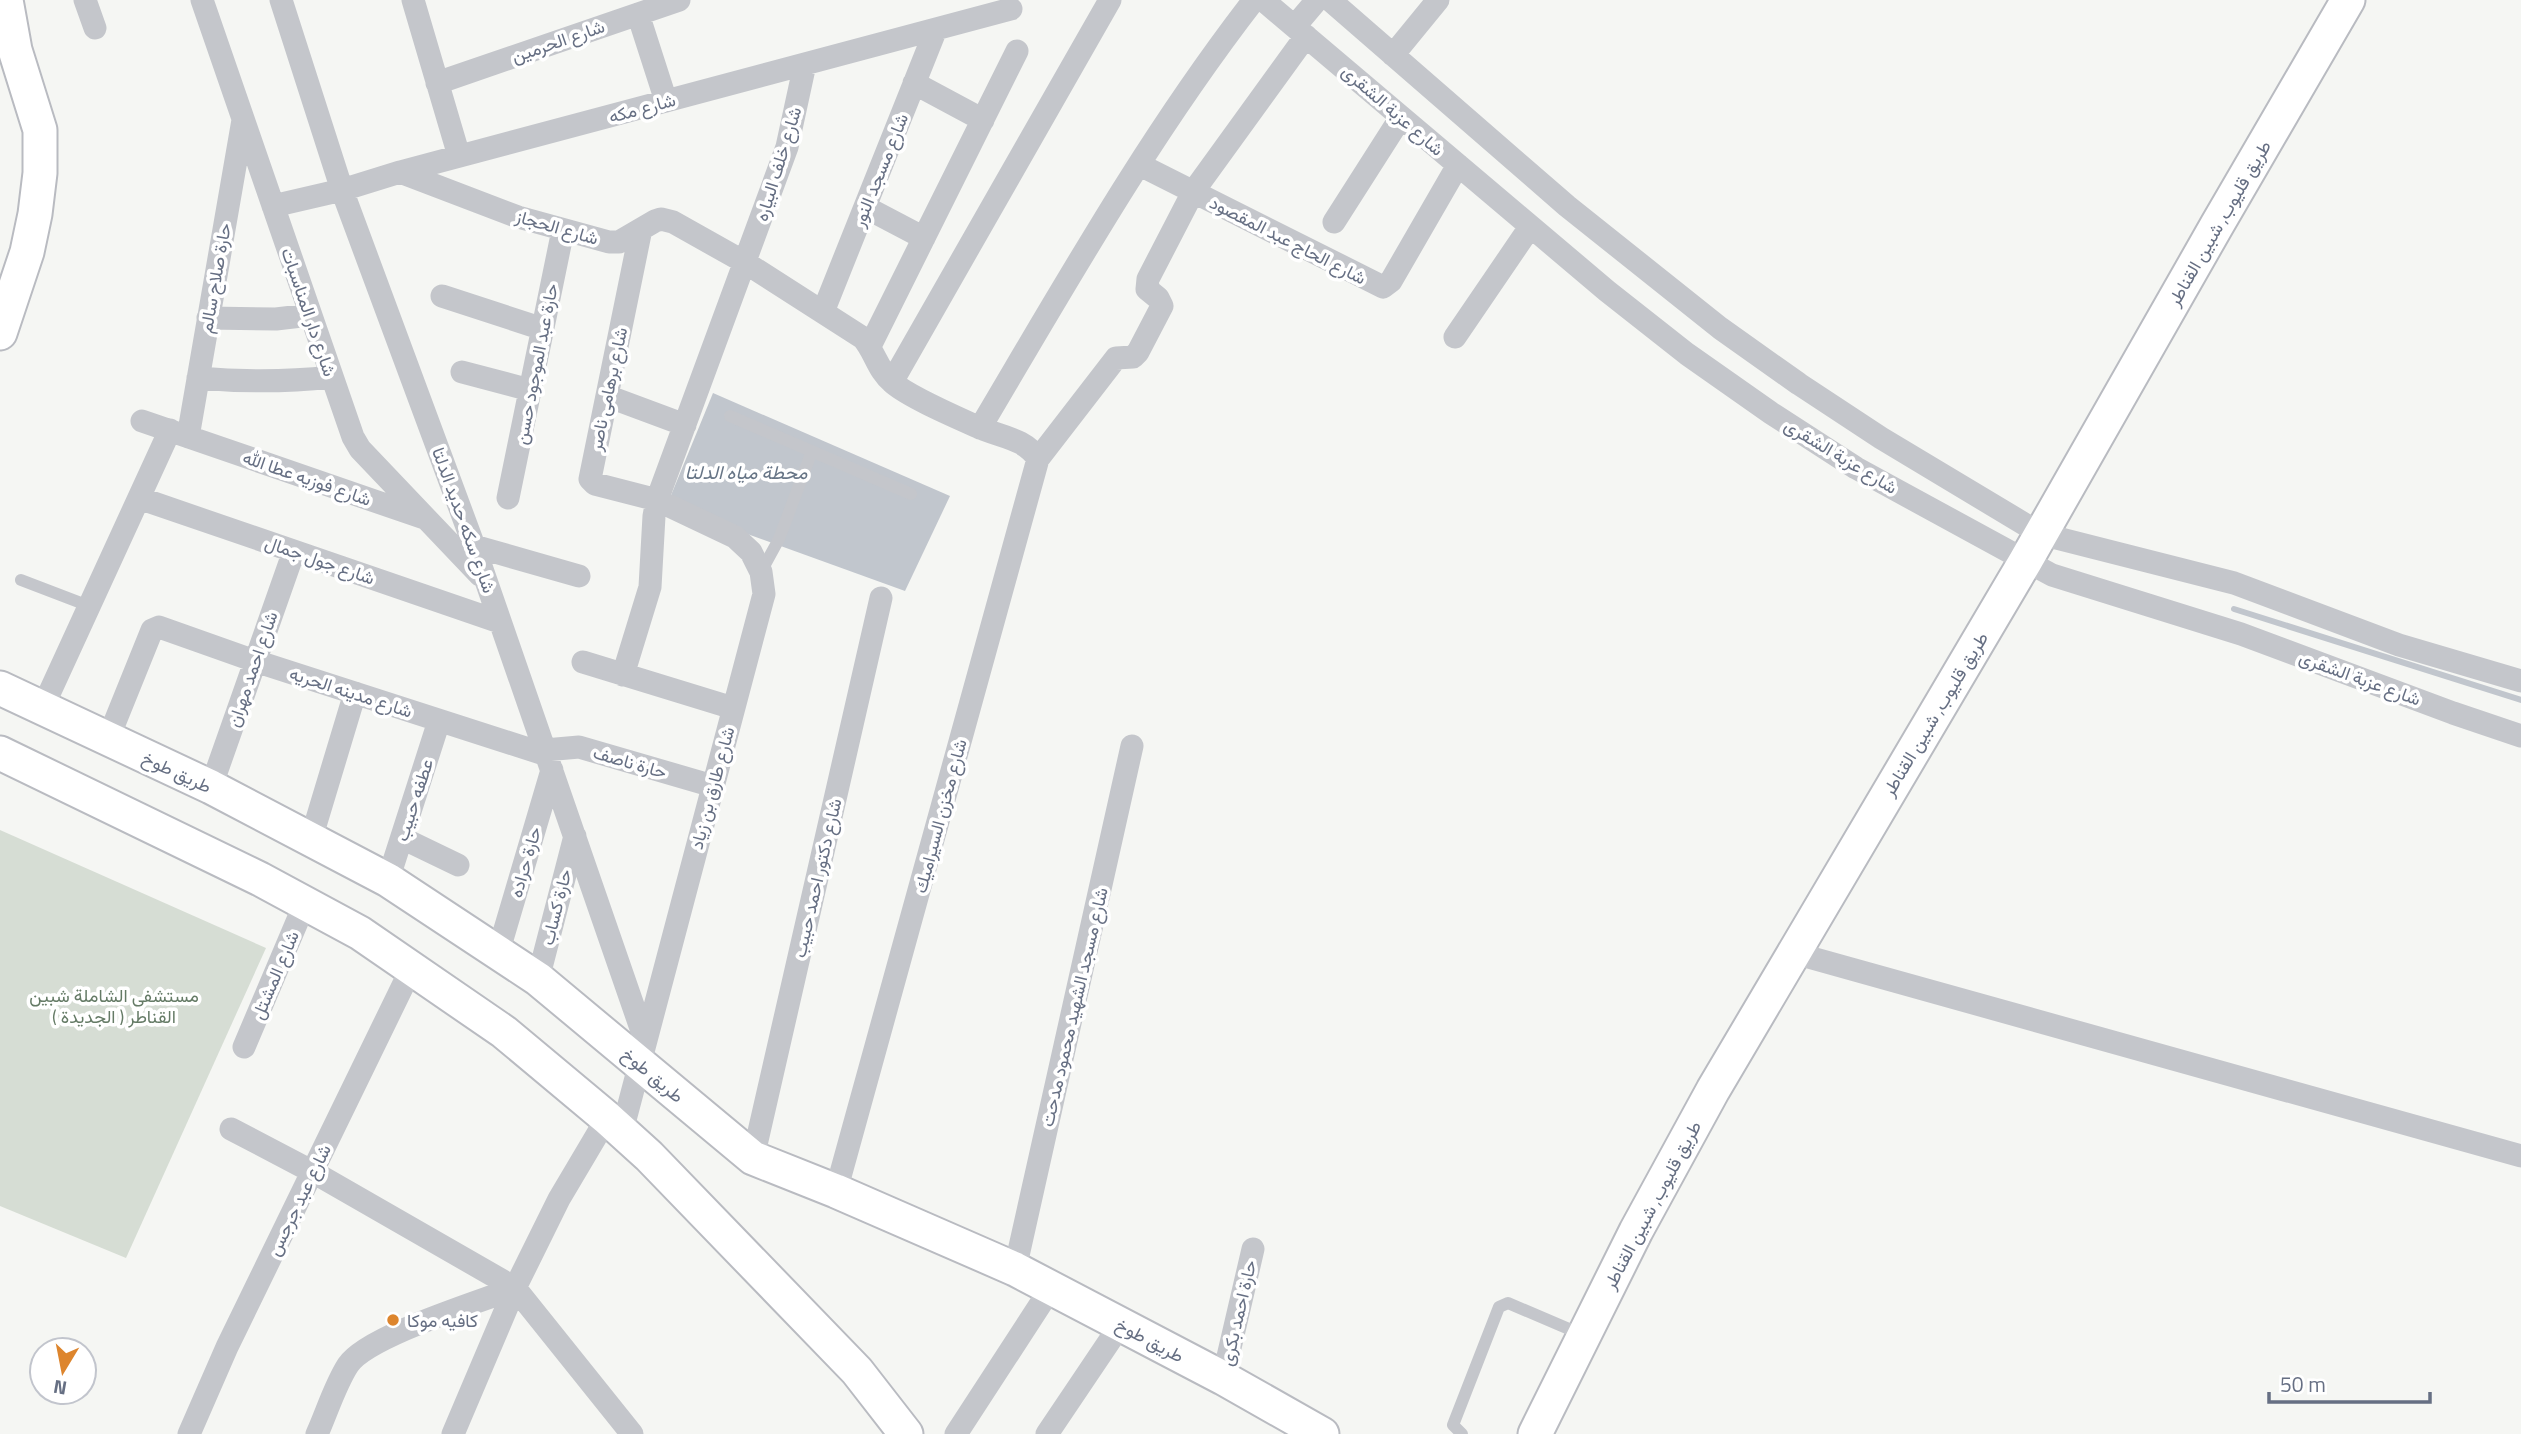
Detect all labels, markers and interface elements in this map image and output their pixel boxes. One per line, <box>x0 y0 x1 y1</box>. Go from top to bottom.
street label: شارع الحرمين <box>508 12 608 70</box>
street label: شارع عزبة الشقرى <box>1336 58 1450 162</box>
street label: شارع مكه <box>606 86 678 130</box>
street label: شارع خلف البياره <box>748 103 808 225</box>
street label: شارع مسجد النور <box>845 109 915 232</box>
street label: طريق قليوب, شبين القناطر <box>2160 135 2278 312</box>
street label: شارع الحاج عبد المقصود <box>1205 189 1371 291</box>
street label: شارع الحجاز <box>511 202 602 252</box>
street label: حارة صلاح سالم <box>192 221 238 335</box>
street label: شارع دار المناسبات <box>274 244 344 380</box>
street label: حارة عبد الموجود حسن <box>507 281 565 447</box>
street label: شارع برهامى ناصر <box>582 325 634 454</box>
street label: شارع عزبة الشقرى <box>1779 412 1903 500</box>
street label: شارع فوزيه عطا الله <box>239 443 375 513</box>
street label: شارع سكه حديد الدلتا <box>425 443 503 597</box>
water label: محطة مياه الدلتا <box>685 457 808 486</box>
street label: شارع جول جمال <box>262 529 378 591</box>
street label: شارع احمد مهران <box>220 607 284 731</box>
street label: طريق قليوب, شبين القناطر <box>1875 627 1995 802</box>
street label: شارع عزبة الشقرى <box>2295 643 2425 713</box>
street label: شارع مدينه الحريه <box>286 659 416 725</box>
street label: شارع طارق بن زياد <box>683 724 741 852</box>
street label: شارع مخزن السيراميك <box>906 736 974 896</box>
street label: حارة ناصف <box>590 739 670 785</box>
street label: طريق طوخ <box>138 744 216 800</box>
street label: عطفه حبيب <box>388 755 440 845</box>
street label: شارع دكتور احمد حبيب <box>786 796 848 960</box>
street label: حارة حراده <box>502 823 548 901</box>
street label: حارة كساب <box>534 866 578 948</box>
street label: شارع مسجد الشهيد محمود مدحت <box>1033 885 1115 1129</box>
street label: شارع المشتل <box>244 926 306 1024</box>
park label: مستشفي الشاملة شبين القناطر ( الجديدة ) <box>29 982 199 1030</box>
street label: طريق طوخ <box>616 1041 690 1109</box>
street label: طريق قليوب, شبين القناطر <box>1596 1116 1708 1295</box>
street label: شارع عبد جرجس <box>260 1140 338 1260</box>
street label: حارة احمد بكرى <box>1213 1257 1263 1369</box>
place label: كافيه موكا <box>407 1307 478 1334</box>
street label: طريق طوخ <box>1111 1311 1189 1369</box>
marker: كافيه موكا <box>385 1312 401 1328</box>
north arrow <box>28 1336 98 1406</box>
scale bar <box>2269 1360 2430 1404</box>
text: 50 m <box>2280 1368 2326 1400</box>
text: N <box>51 1373 69 1404</box>

